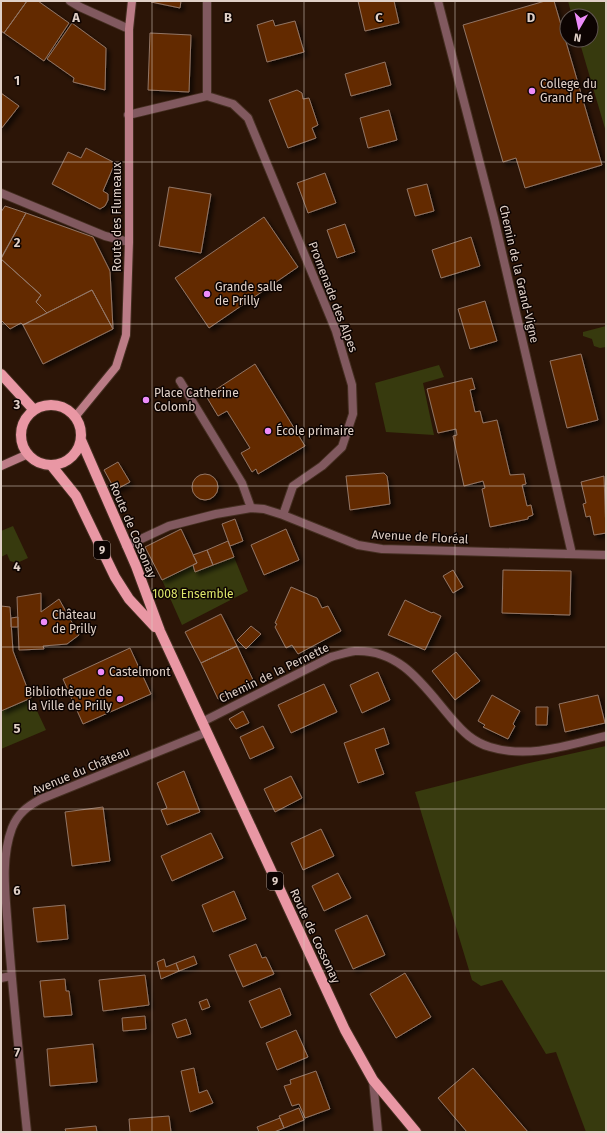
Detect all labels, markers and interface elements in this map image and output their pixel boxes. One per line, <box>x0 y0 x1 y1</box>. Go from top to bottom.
north arrow <box>559 8 599 48</box>
text: A <box>71 10 80 25</box>
text: B <box>224 10 232 25</box>
text: C <box>375 10 383 25</box>
text: D <box>527 10 536 25</box>
text: N <box>573 30 582 44</box>
text: 1 <box>14 73 20 88</box>
place label: College du Grand Pré <box>540 77 597 105</box>
marker: College du Grand Pré <box>527 86 537 96</box>
street label: Route des Flumeaux <box>110 162 124 272</box>
street label: Chemin de la Grand-Vigne <box>496 204 542 344</box>
text: 2 <box>14 235 21 250</box>
street label: Promenade des Alpes <box>305 240 361 355</box>
place label: Grande salle de Prilly <box>215 280 283 308</box>
marker: Grande salle de Prilly <box>202 289 212 299</box>
place label: Place Catherine Colomb <box>154 386 239 414</box>
marker: Place Catherine Colomb <box>141 395 151 405</box>
text: 3 <box>13 397 21 412</box>
place label: École primaire <box>276 423 354 438</box>
marker: École primaire <box>263 426 273 436</box>
street label: Route de Cossonay <box>106 480 160 580</box>
street label: Avenue de Floréal <box>371 527 469 547</box>
road number: 9 <box>94 541 110 559</box>
text: 4 <box>13 559 21 574</box>
park label: 1008 Ensemble <box>152 587 234 601</box>
place label: Château de Prilly <box>52 608 97 636</box>
marker: Château de Prilly <box>39 617 49 627</box>
street label: Chemin de la Pernette <box>217 640 331 706</box>
place label: Castelmont <box>109 665 171 679</box>
marker: Castelmont <box>96 667 106 677</box>
place label: Bibliothèque de la Ville de Prilly <box>25 685 112 713</box>
marker: Bibliothèque de la Ville de Prilly <box>115 694 125 704</box>
text: 5 <box>14 721 21 736</box>
street label: Avenue du Château <box>30 744 132 798</box>
road number: 9 <box>267 872 283 890</box>
text: 6 <box>13 883 21 898</box>
street label: Route de Cossonay <box>287 886 343 986</box>
text: 7 <box>14 1045 20 1060</box>

